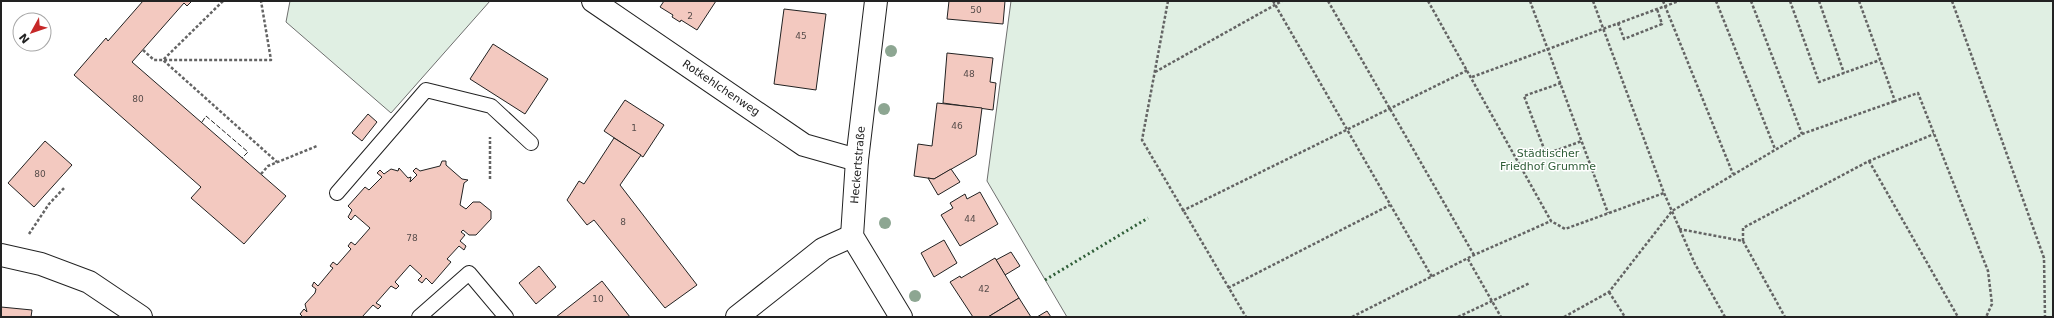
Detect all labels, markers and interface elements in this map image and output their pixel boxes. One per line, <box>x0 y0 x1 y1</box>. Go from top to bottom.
house number: 50 <box>970 5 982 15</box>
house number: 2 <box>687 11 693 21</box>
north arrow <box>12 12 52 52</box>
text: N <box>17 30 33 46</box>
house number: 45 <box>795 31 807 41</box>
street label: Rotkehlchenweg <box>680 57 762 119</box>
house number: 48 <box>963 69 975 79</box>
house number: 80 <box>132 94 144 104</box>
house number: 46 <box>951 121 963 131</box>
house number: 1 <box>631 123 637 133</box>
street label: Heckertstraße <box>848 126 868 204</box>
park label: Städtischer Friedhof Grumme <box>1500 147 1596 173</box>
house number: 80 <box>34 169 46 179</box>
house number: 44 <box>964 214 976 224</box>
house number: 8 <box>620 217 626 227</box>
house number: 78 <box>406 233 418 243</box>
house number: 42 <box>978 284 990 294</box>
house number: 10 <box>592 294 604 304</box>

